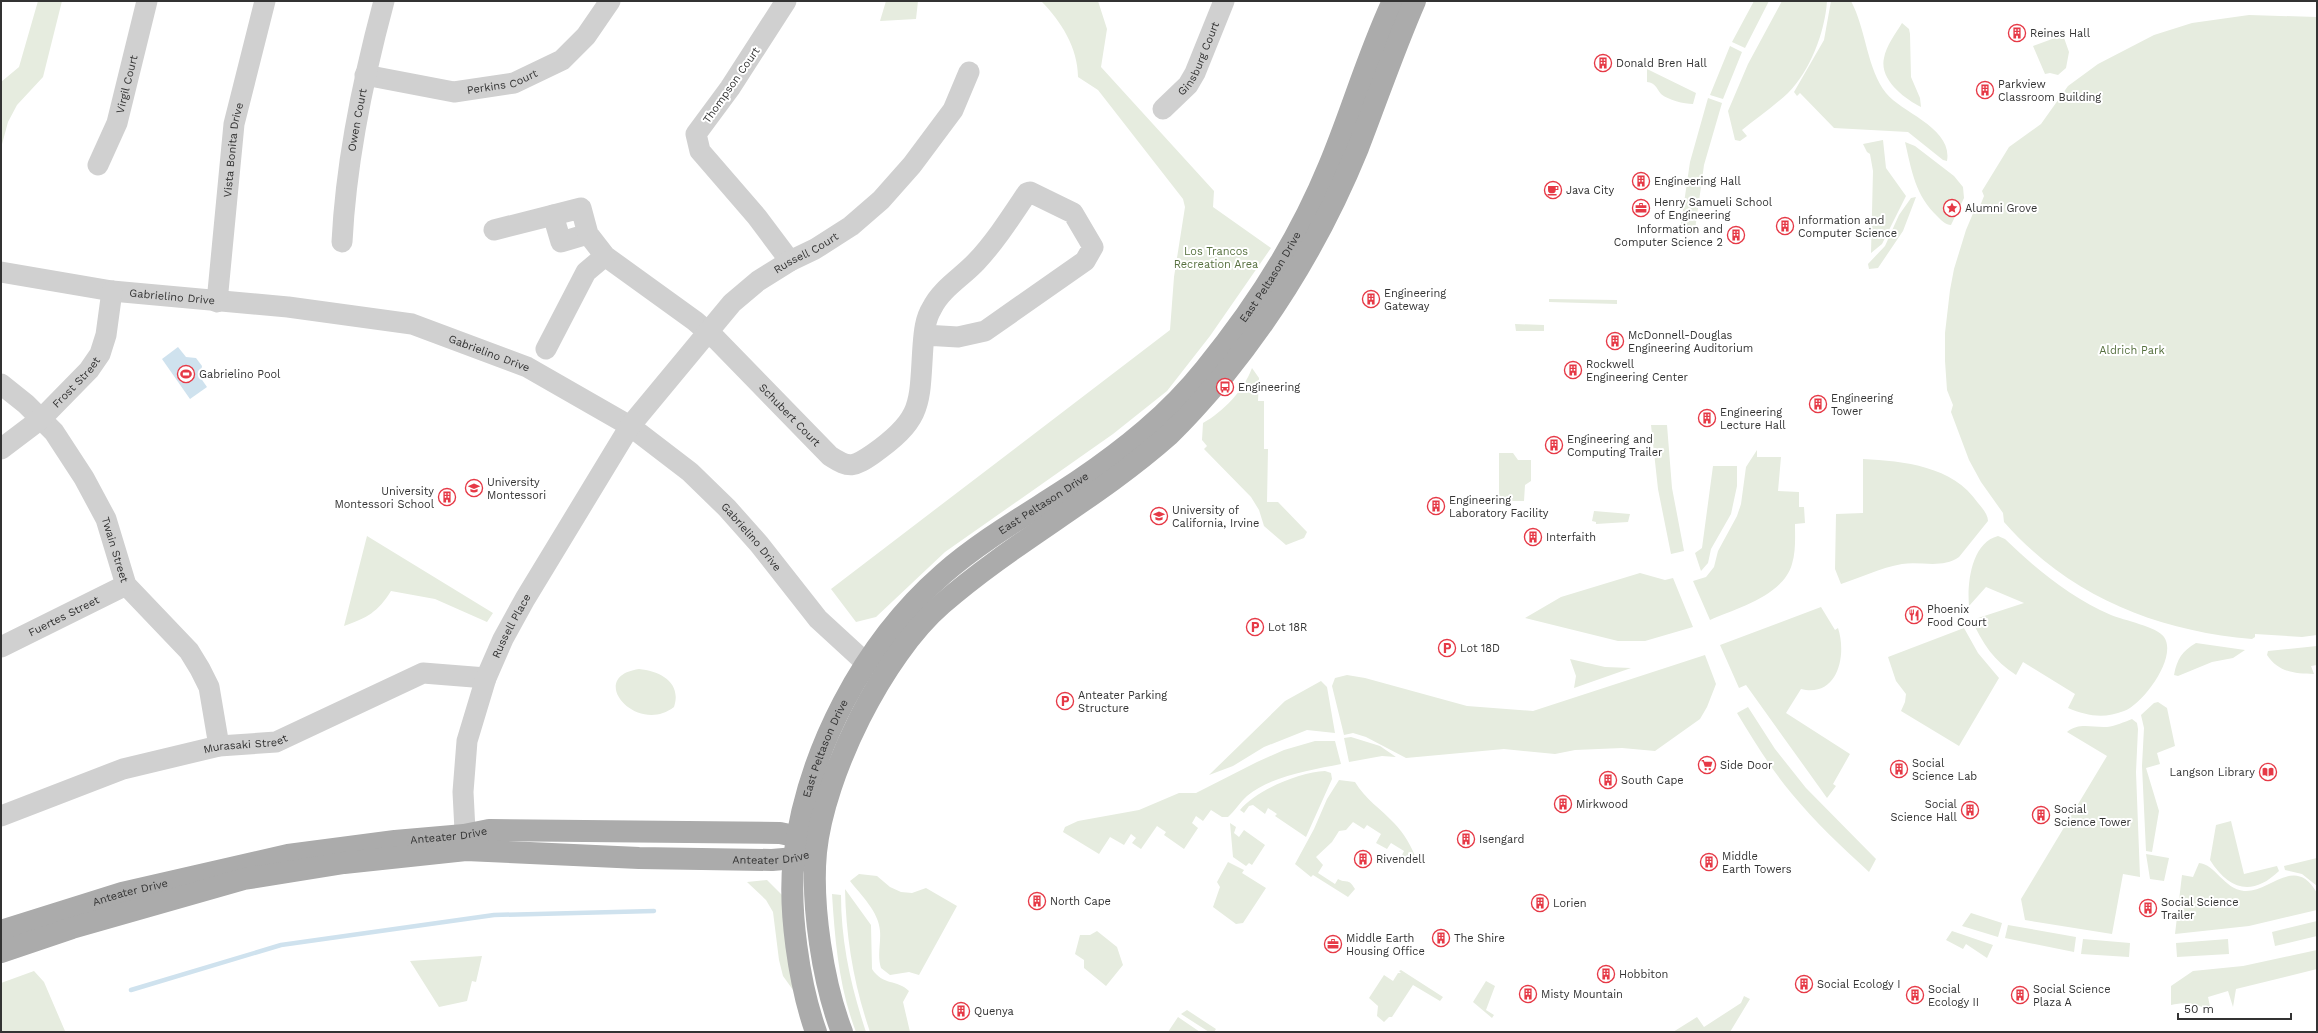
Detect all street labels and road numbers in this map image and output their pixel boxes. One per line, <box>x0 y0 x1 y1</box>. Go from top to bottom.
street label: Ginsburg Court <box>1175 20 1222 98</box>
street label: Thompson Court <box>700 44 763 126</box>
street label: Virgil Court <box>114 54 141 115</box>
street label: Perkins Court <box>466 67 540 97</box>
street label: Owen Court <box>345 87 370 153</box>
street label: Vista Bonita Drive <box>221 101 246 198</box>
street label: East Peltason Drive <box>1237 229 1304 325</box>
street label: Russell Court <box>771 230 841 277</box>
street label: Gabrielino Drive <box>129 287 215 307</box>
street label: Gabrielino Drive <box>447 332 532 374</box>
street label: Frost Street <box>50 354 103 411</box>
street label: Schubert Court <box>756 381 823 449</box>
street label: East Peltason Drive <box>996 470 1091 537</box>
street label: Gabrielino Drive <box>718 500 784 574</box>
street label: Twain Street <box>99 515 131 584</box>
street label: Russell Place <box>489 591 534 660</box>
street label: Fuertes Street <box>26 593 102 639</box>
street label: East Peltason Drive <box>800 697 851 799</box>
street label: Murasaki Street <box>202 731 290 757</box>
street label: Anteater Drive <box>410 825 488 847</box>
street label: Anteater Drive <box>732 848 811 867</box>
street label: Anteater Drive <box>91 877 169 909</box>

